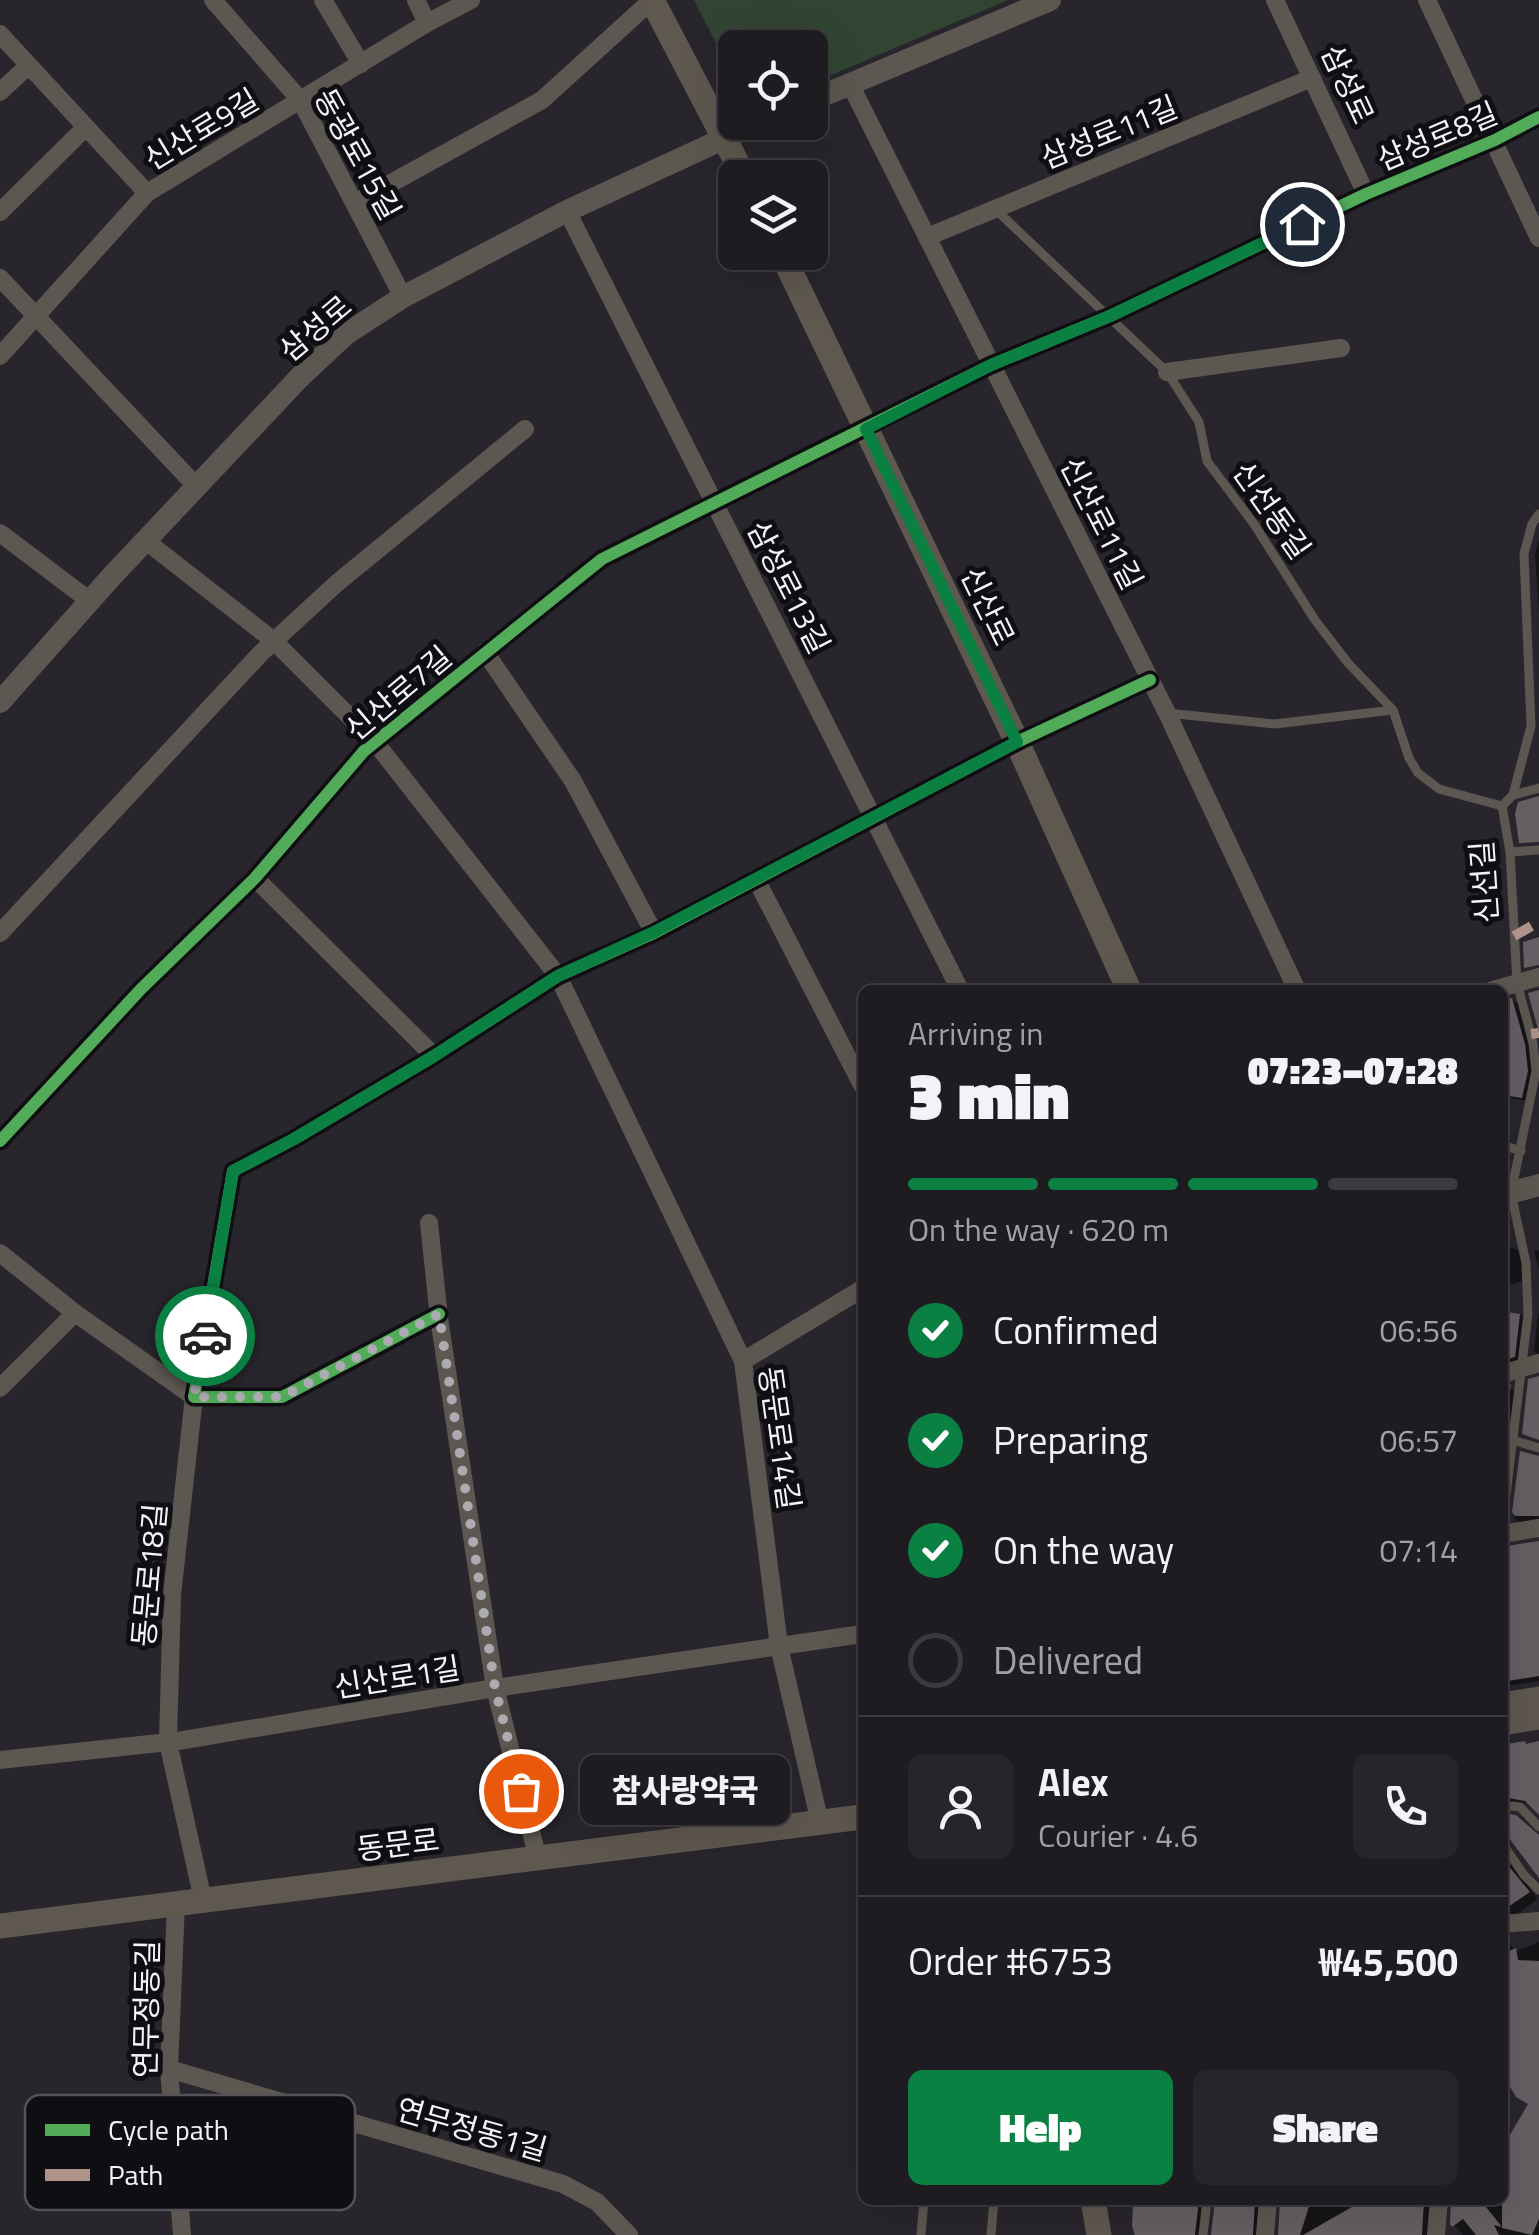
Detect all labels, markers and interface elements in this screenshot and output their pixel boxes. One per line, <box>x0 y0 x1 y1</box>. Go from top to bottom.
map controls <box>718 30 828 270</box>
button: locate <box>718 30 828 140</box>
street label: 삼성로 <box>1310 37 1386 131</box>
street label: 신산로9길 <box>135 77 267 181</box>
street label: 동광로15길 <box>303 80 413 228</box>
street label: 삼성로11길 <box>1034 84 1184 180</box>
street label: 삼성로8길 <box>1369 90 1505 182</box>
button: layers <box>718 160 828 270</box>
pin <box>1260 182 1345 267</box>
icon: home <box>1275 197 1330 252</box>
street label: 삼성로 <box>268 284 362 372</box>
street label: 신산로11길 <box>1049 448 1155 598</box>
street label: 신선동길 <box>1221 452 1323 568</box>
street label: 삼성로13길 <box>736 512 842 662</box>
street label: 신산로 <box>949 559 1027 653</box>
street label: 신산로7길 <box>334 634 462 752</box>
street label: 신선길 <box>1458 839 1510 925</box>
text: Arriving in <box>908 1009 1044 1057</box>
text: 07:23–07:28 <box>1248 1041 1458 1099</box>
text: 3 min <box>908 1045 1069 1144</box>
text: On the way · 620 m <box>908 1205 1169 1253</box>
courier <box>155 1286 255 1386</box>
text: Confirmed <box>993 1301 1159 1359</box>
icon: check <box>908 1303 963 1358</box>
text: 06:56 <box>1379 1306 1458 1354</box>
icon: car <box>178 1309 233 1364</box>
street label: 동문로14길 <box>747 1363 813 1513</box>
text: Preparing <box>993 1411 1148 1469</box>
icon: check <box>908 1413 963 1468</box>
text: 06:57 <box>1379 1416 1458 1464</box>
street label: 동문로18길 <box>120 1501 178 1649</box>
text: On the way <box>993 1521 1174 1579</box>
icon: check <box>908 1523 963 1578</box>
text: 07:14 <box>1379 1526 1458 1574</box>
text: Delivered <box>993 1631 1143 1689</box>
street label: 신산로1길 <box>331 1644 463 1710</box>
pin <box>479 1749 564 1834</box>
text: Alex <box>1038 1753 1109 1811</box>
button: person <box>908 1754 1013 1859</box>
button: phone <box>1353 1754 1458 1859</box>
callout: 참사랑약국 <box>581 1756 791 1826</box>
icon: bag <box>494 1764 549 1819</box>
text: 참사랑약국 <box>611 1766 759 1814</box>
text: Courier · 4.6 <box>1038 1811 1198 1859</box>
street label: 동문로 <box>354 1816 442 1872</box>
text: Order #6753 <box>908 1932 1113 1990</box>
text: ₩45,500 <box>1319 1933 1458 1991</box>
street label: 연무정동길 <box>122 1940 170 2078</box>
button: Help <box>908 2070 1173 2185</box>
button: Share <box>1193 2070 1458 2185</box>
street label: 연무정동1길 <box>391 2086 553 2172</box>
legend <box>25 2095 355 2210</box>
text: Cycle path <box>108 2108 229 2151</box>
text: Path <box>108 2153 163 2196</box>

